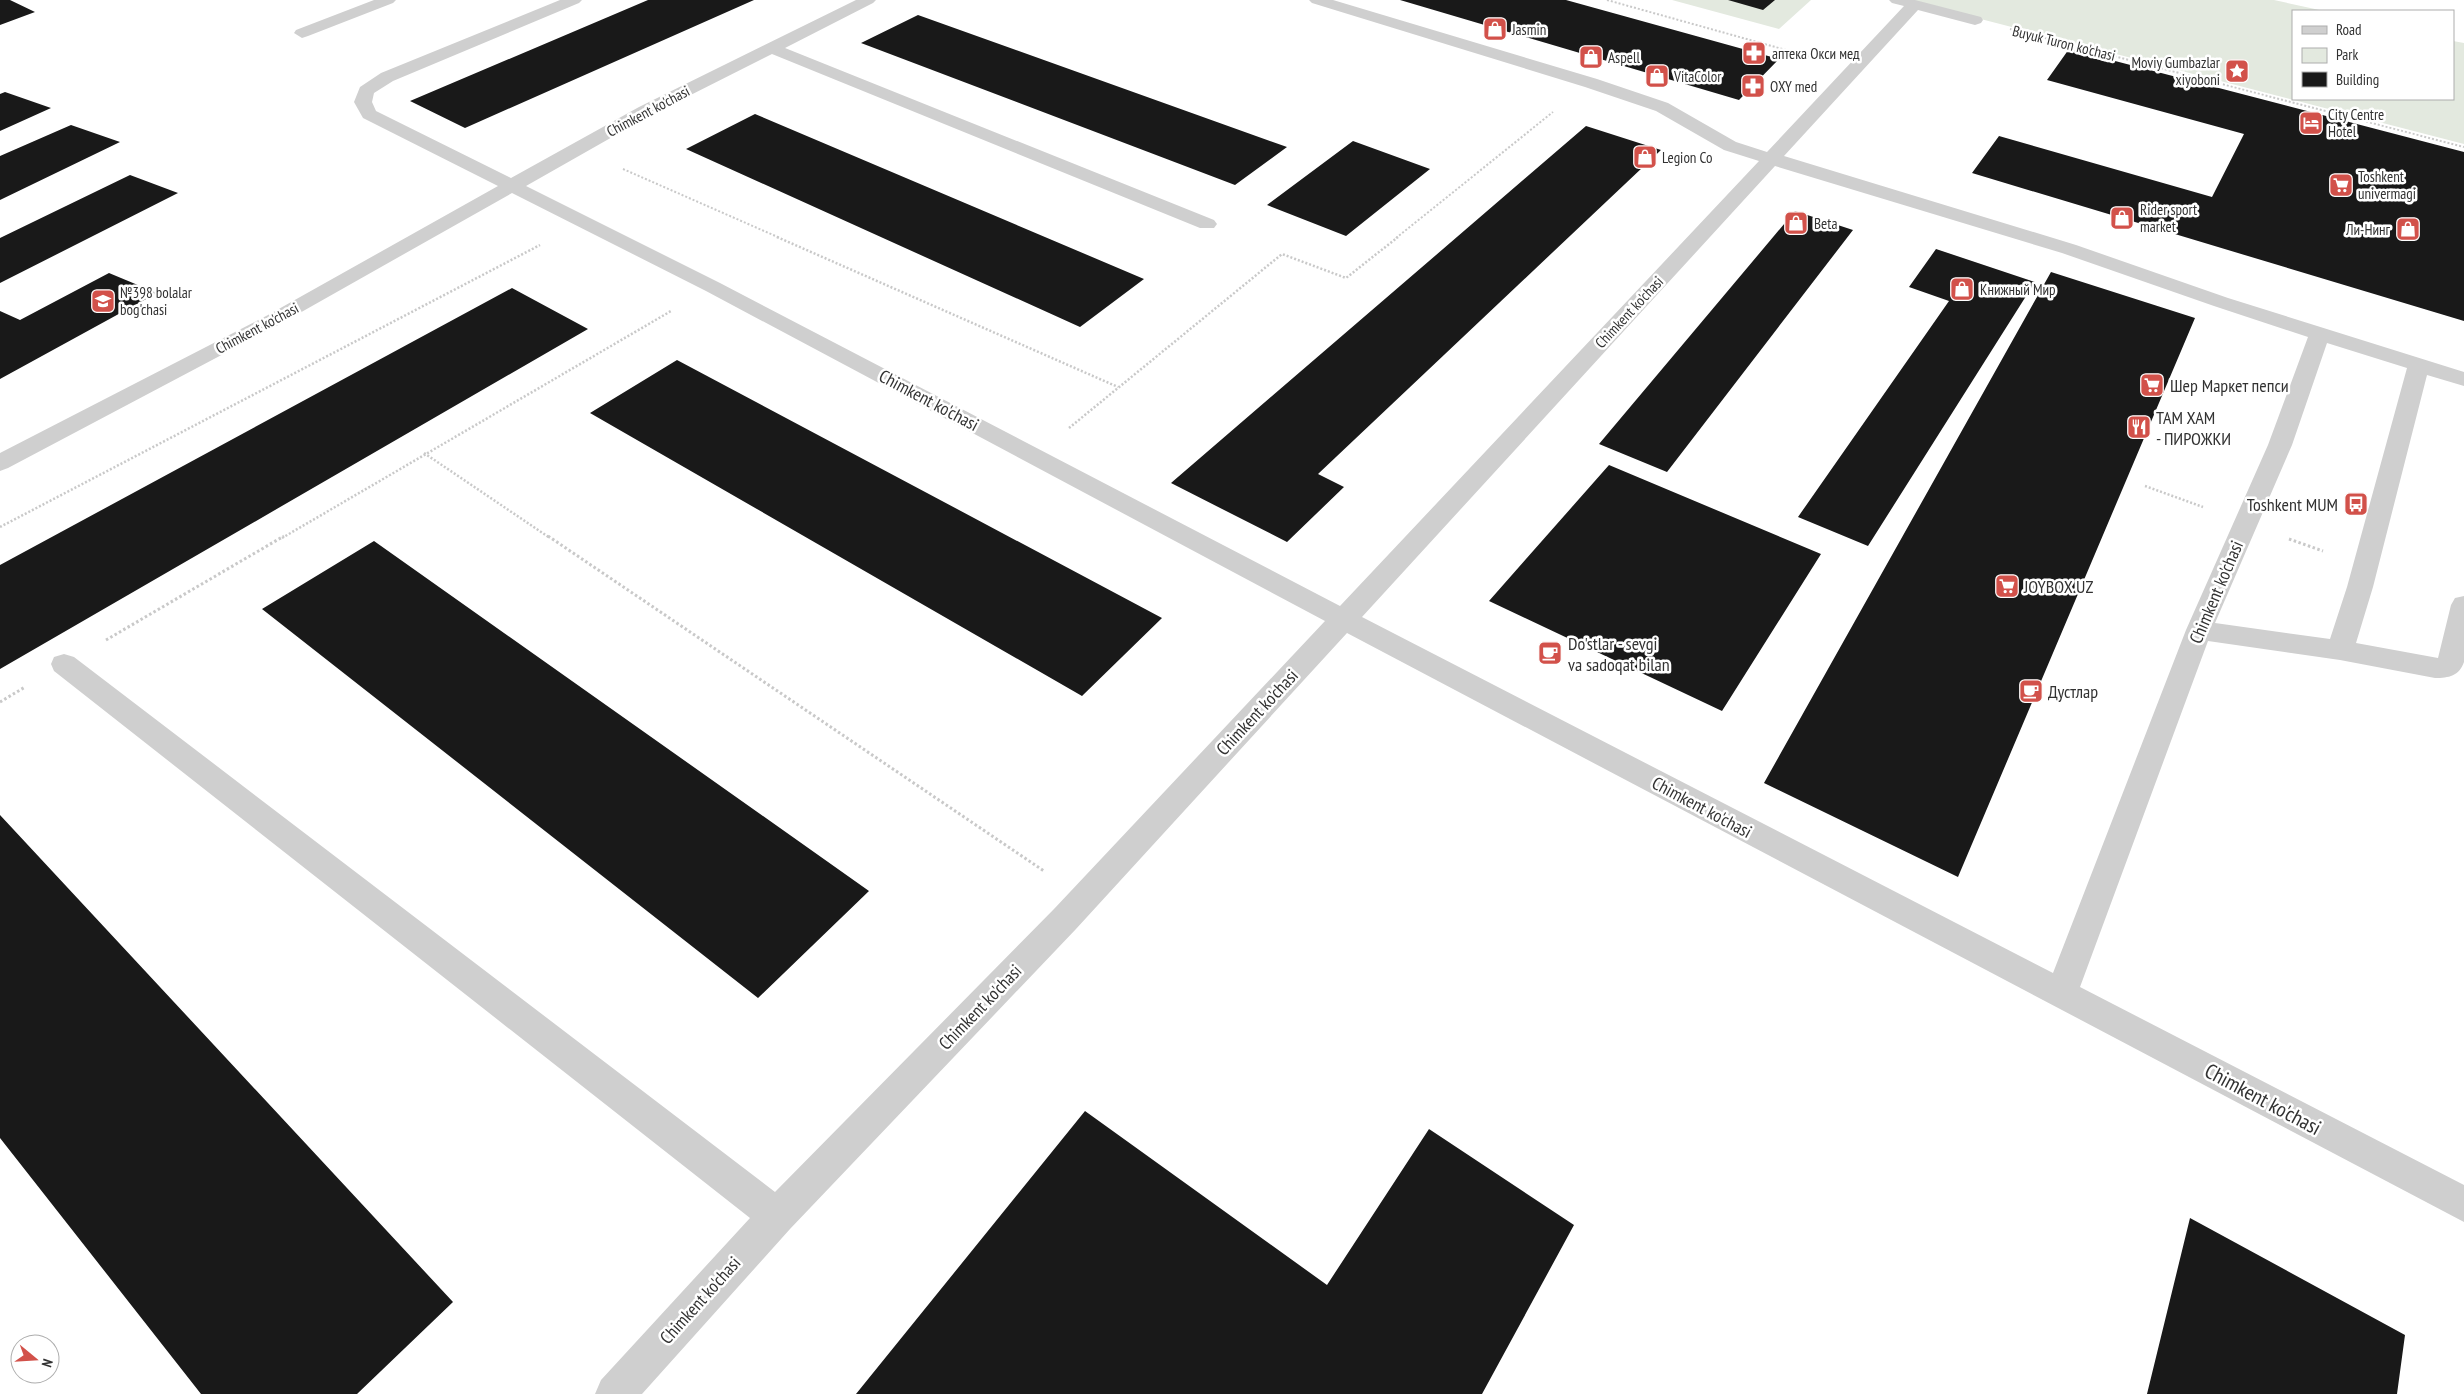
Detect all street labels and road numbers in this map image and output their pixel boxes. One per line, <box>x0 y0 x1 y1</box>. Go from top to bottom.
street label: Buyuk Turon ko'chasi <box>2011 21 2117 65</box>
street label: Chimkent ko'chasi <box>603 81 693 141</box>
street label: Chimkent ko'chasi <box>1591 272 1667 352</box>
street label: Chimkent ko'chasi <box>212 298 302 358</box>
street label: Chimkent ko'chasi <box>875 364 983 436</box>
street label: Chimkent ko'chasi <box>2184 537 2248 647</box>
street label: Chimkent ko'chasi <box>1211 664 1303 760</box>
street label: Chimkent ko'chasi <box>1648 771 1756 843</box>
street label: Chimkent ko'chasi <box>934 960 1026 1054</box>
street label: Chimkent ko'chasi <box>2200 1057 2326 1141</box>
street label: Chimkent ko'chasi <box>655 1252 745 1348</box>

